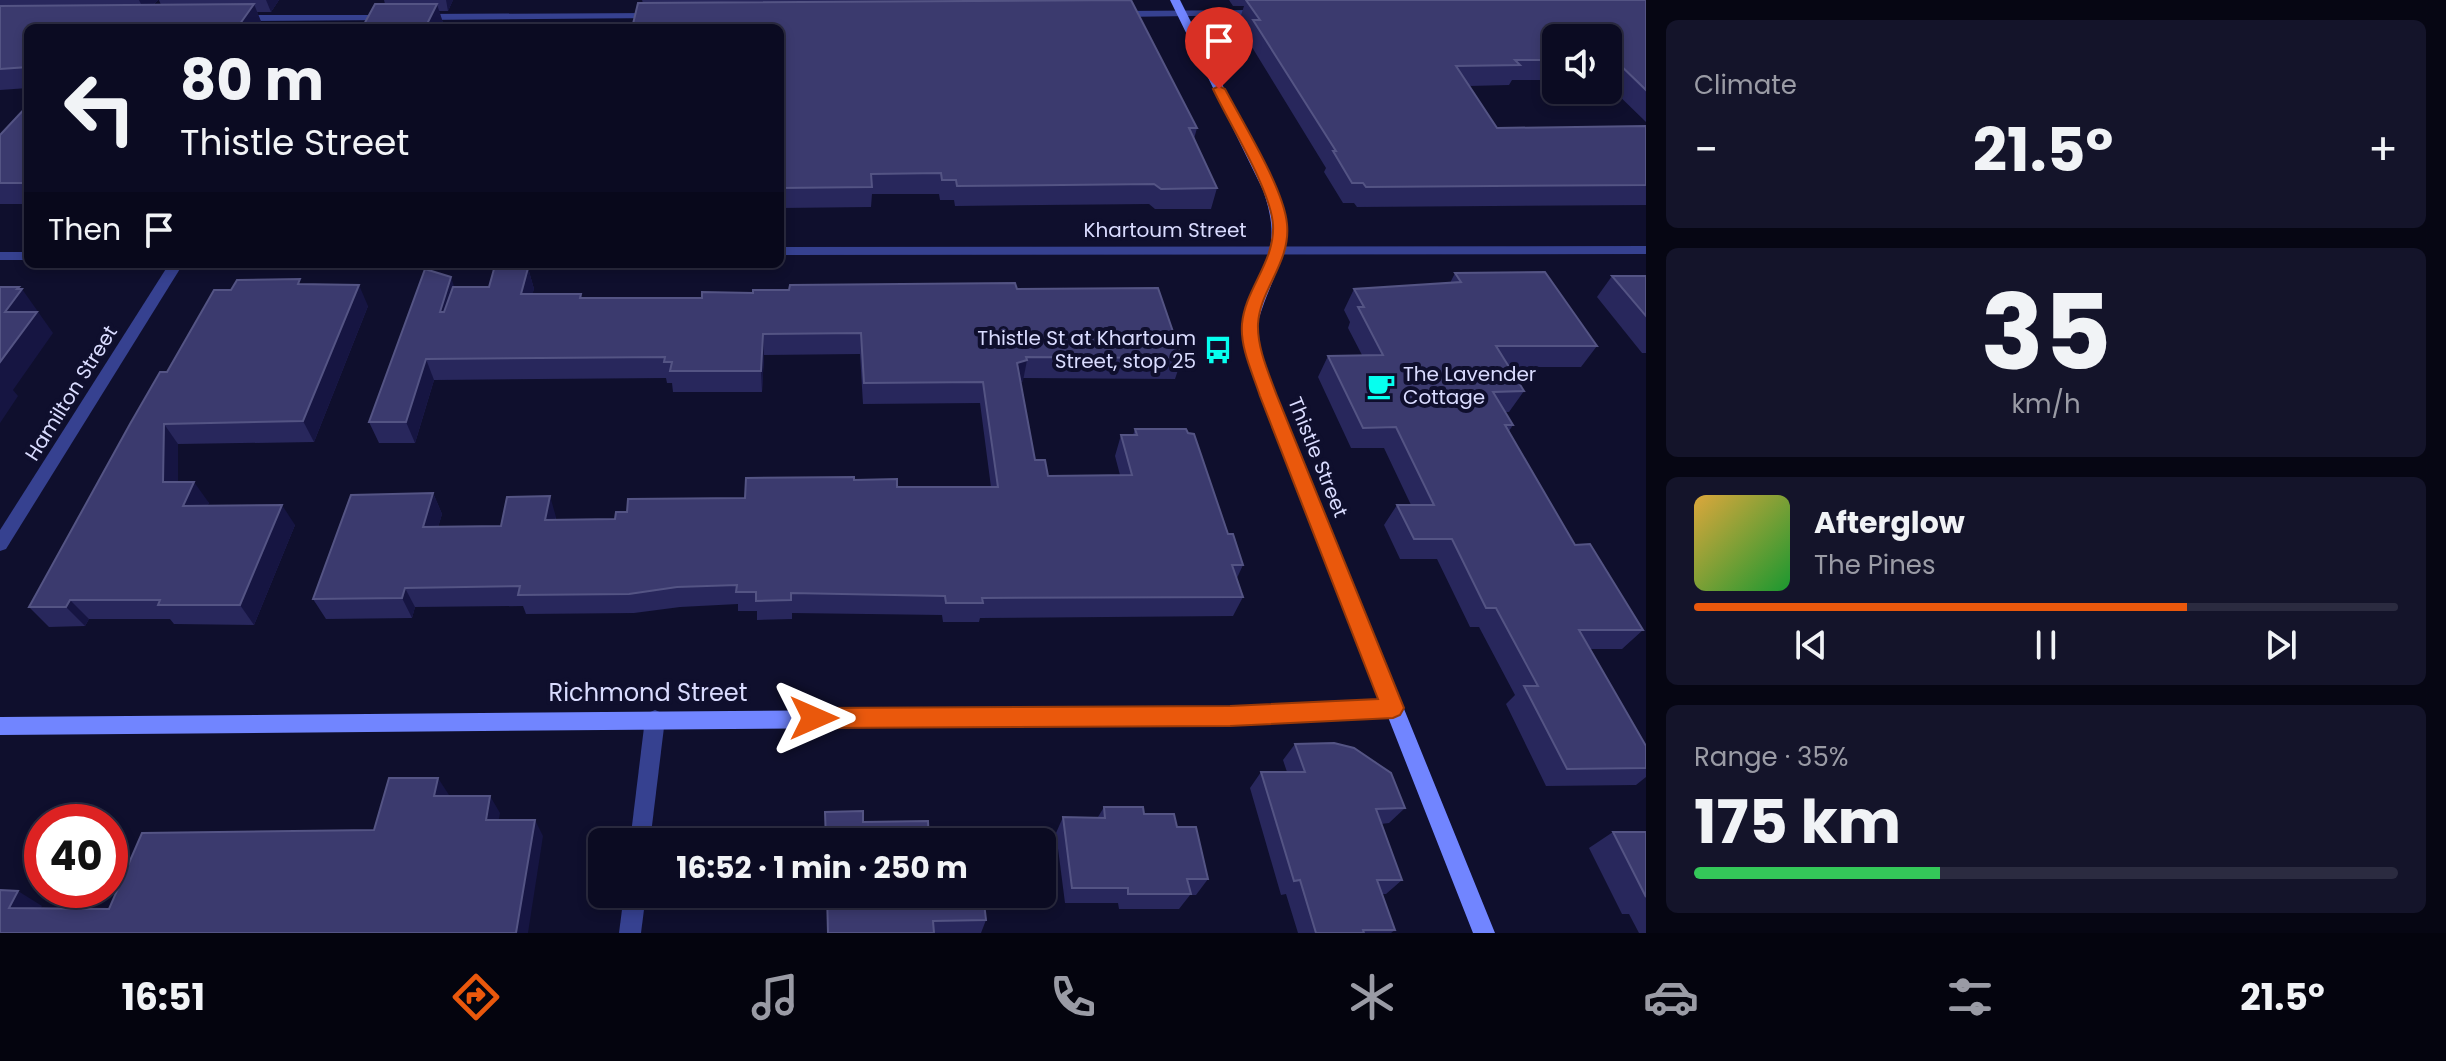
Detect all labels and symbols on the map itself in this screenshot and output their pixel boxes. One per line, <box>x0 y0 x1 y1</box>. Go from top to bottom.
pin <box>1185 7 1253 89</box>
street label: Khartoum Street <box>1083 216 1247 244</box>
street label: Hamilton Street <box>18 320 124 466</box>
place label: Thistle St at Khartoum Street, stop 25 <box>977 324 1196 375</box>
bus stop icon: Thistle St at Khartoum Street, stop 25 <box>1203 335 1233 365</box>
place label: The Lavender Cottage <box>1403 360 1536 411</box>
cafe icon: The Lavender Cottage <box>1366 371 1396 401</box>
street label: Thistle Street <box>1281 393 1355 521</box>
street label: Richmond Street <box>549 676 747 709</box>
position arrow <box>772 676 856 760</box>
speed limit sign: 40 <box>24 804 128 908</box>

